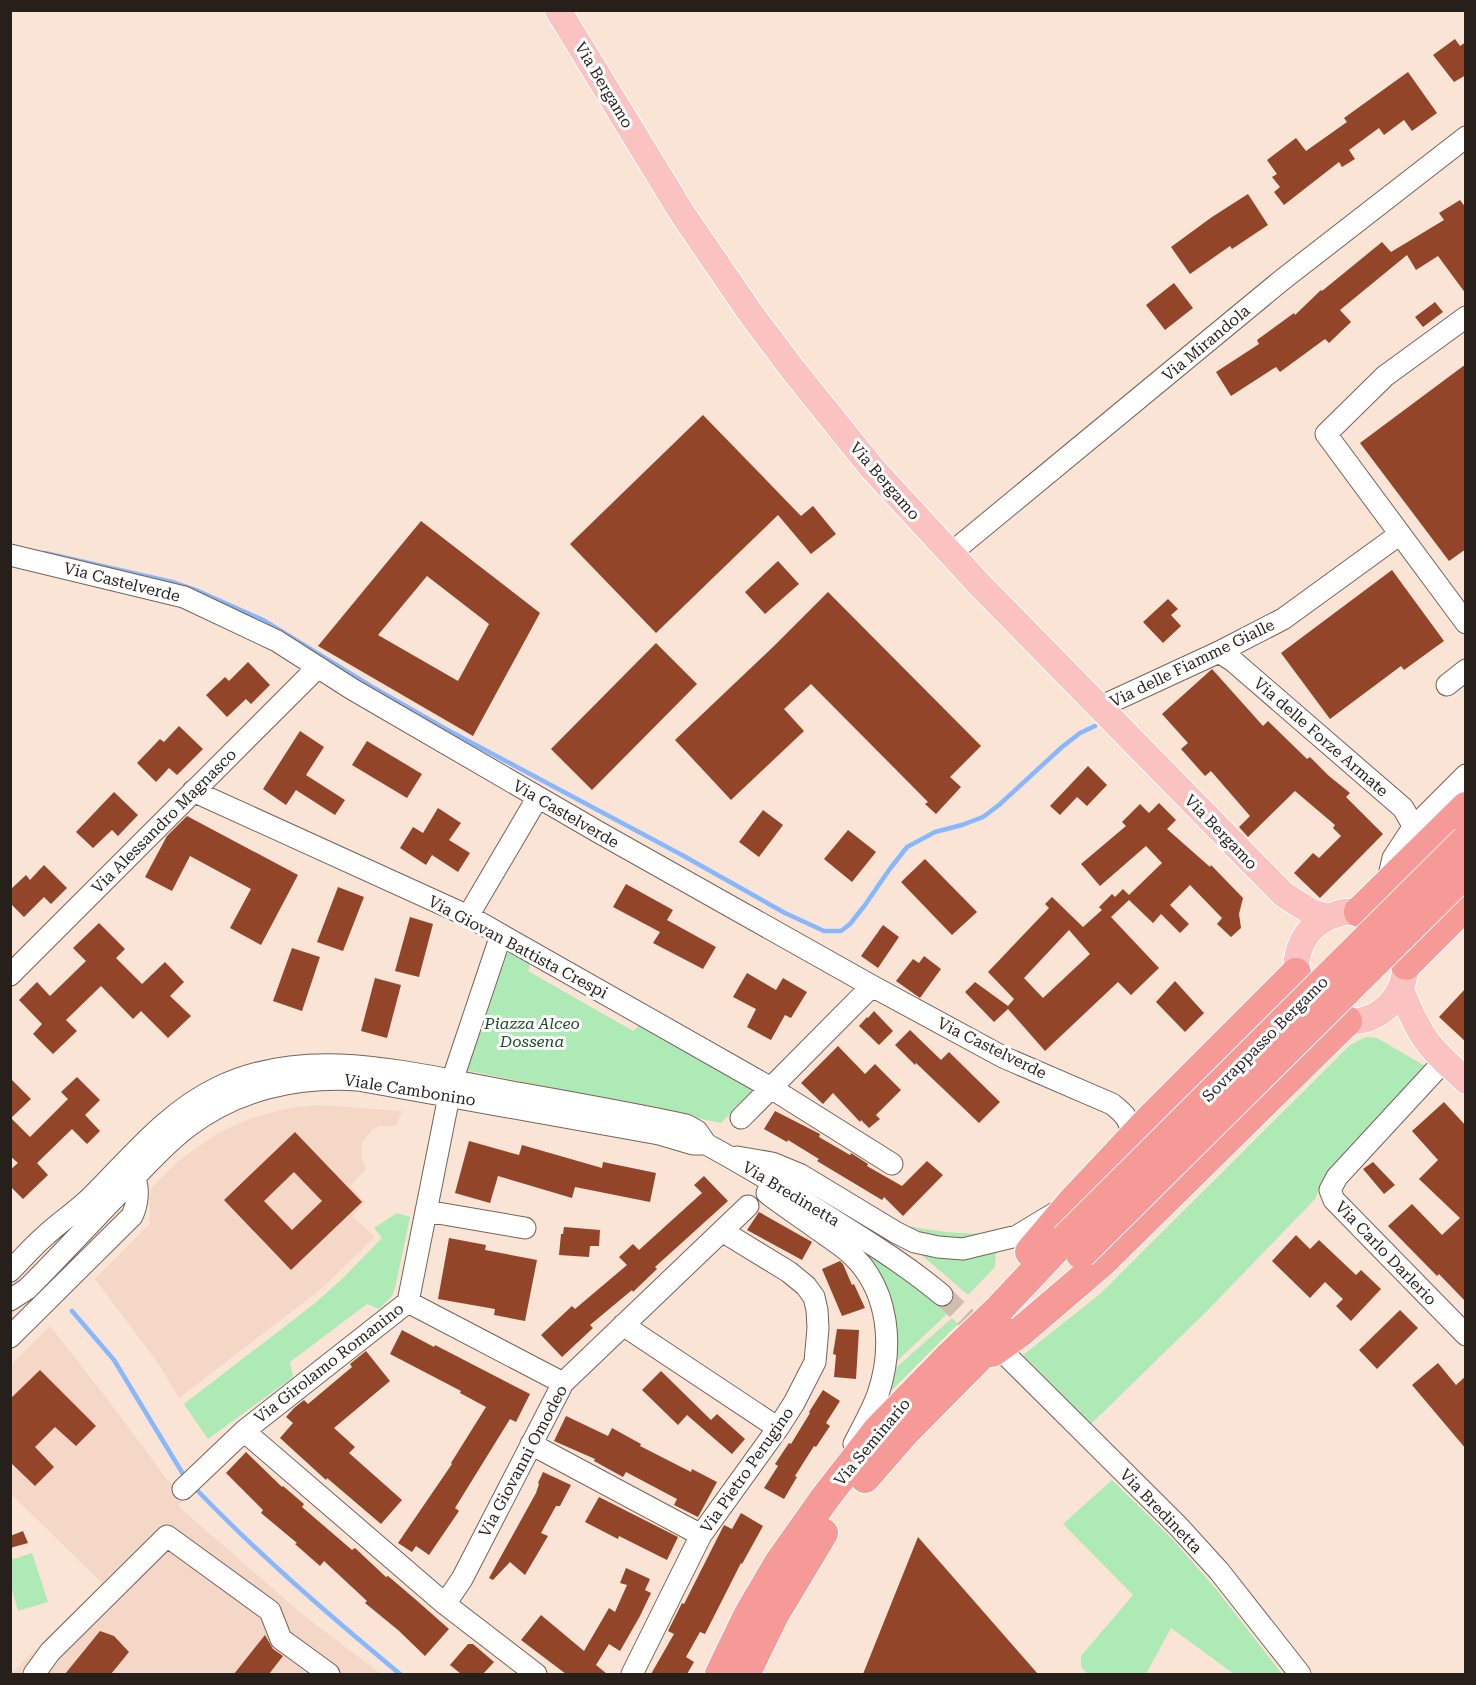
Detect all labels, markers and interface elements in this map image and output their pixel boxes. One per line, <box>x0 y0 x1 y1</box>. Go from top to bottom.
street label: Via Bergamo <box>571 39 637 132</box>
street label: Via Mirandola <box>1158 301 1254 385</box>
street label: Via Bergamo <box>846 438 924 524</box>
street label: Via Castelverde <box>62 558 182 606</box>
street label: Via delle Fiamme Gialle <box>1107 615 1278 711</box>
street label: Via delle Forze Armate <box>1250 674 1392 801</box>
street label: Via Alessandro Magnasco <box>88 745 240 897</box>
street label: Via Castelverde <box>510 776 623 852</box>
street label: Via Bergamo <box>1181 791 1262 874</box>
street label: Via Giovan Battista Crespi <box>425 892 611 1002</box>
street label: Sovrappasso Bergamo <box>1198 972 1332 1106</box>
street label: Via Castelverde <box>934 1013 1050 1083</box>
park label: Piazza Alceo Dossena <box>483 1014 580 1051</box>
street label: Viale Cambonino <box>343 1070 477 1110</box>
street label: Via Bredinetta <box>739 1157 843 1231</box>
street label: Via Carlo Darlerio <box>1331 1197 1441 1309</box>
street label: Via Girolamo Romanino <box>251 1299 408 1427</box>
street label: Via Giovanni Omodeo <box>475 1382 571 1540</box>
street label: Via Seminario <box>830 1394 914 1490</box>
street label: Via Pietro Perugino <box>696 1403 798 1537</box>
street label: Via Bredinetta <box>1116 1465 1206 1557</box>

